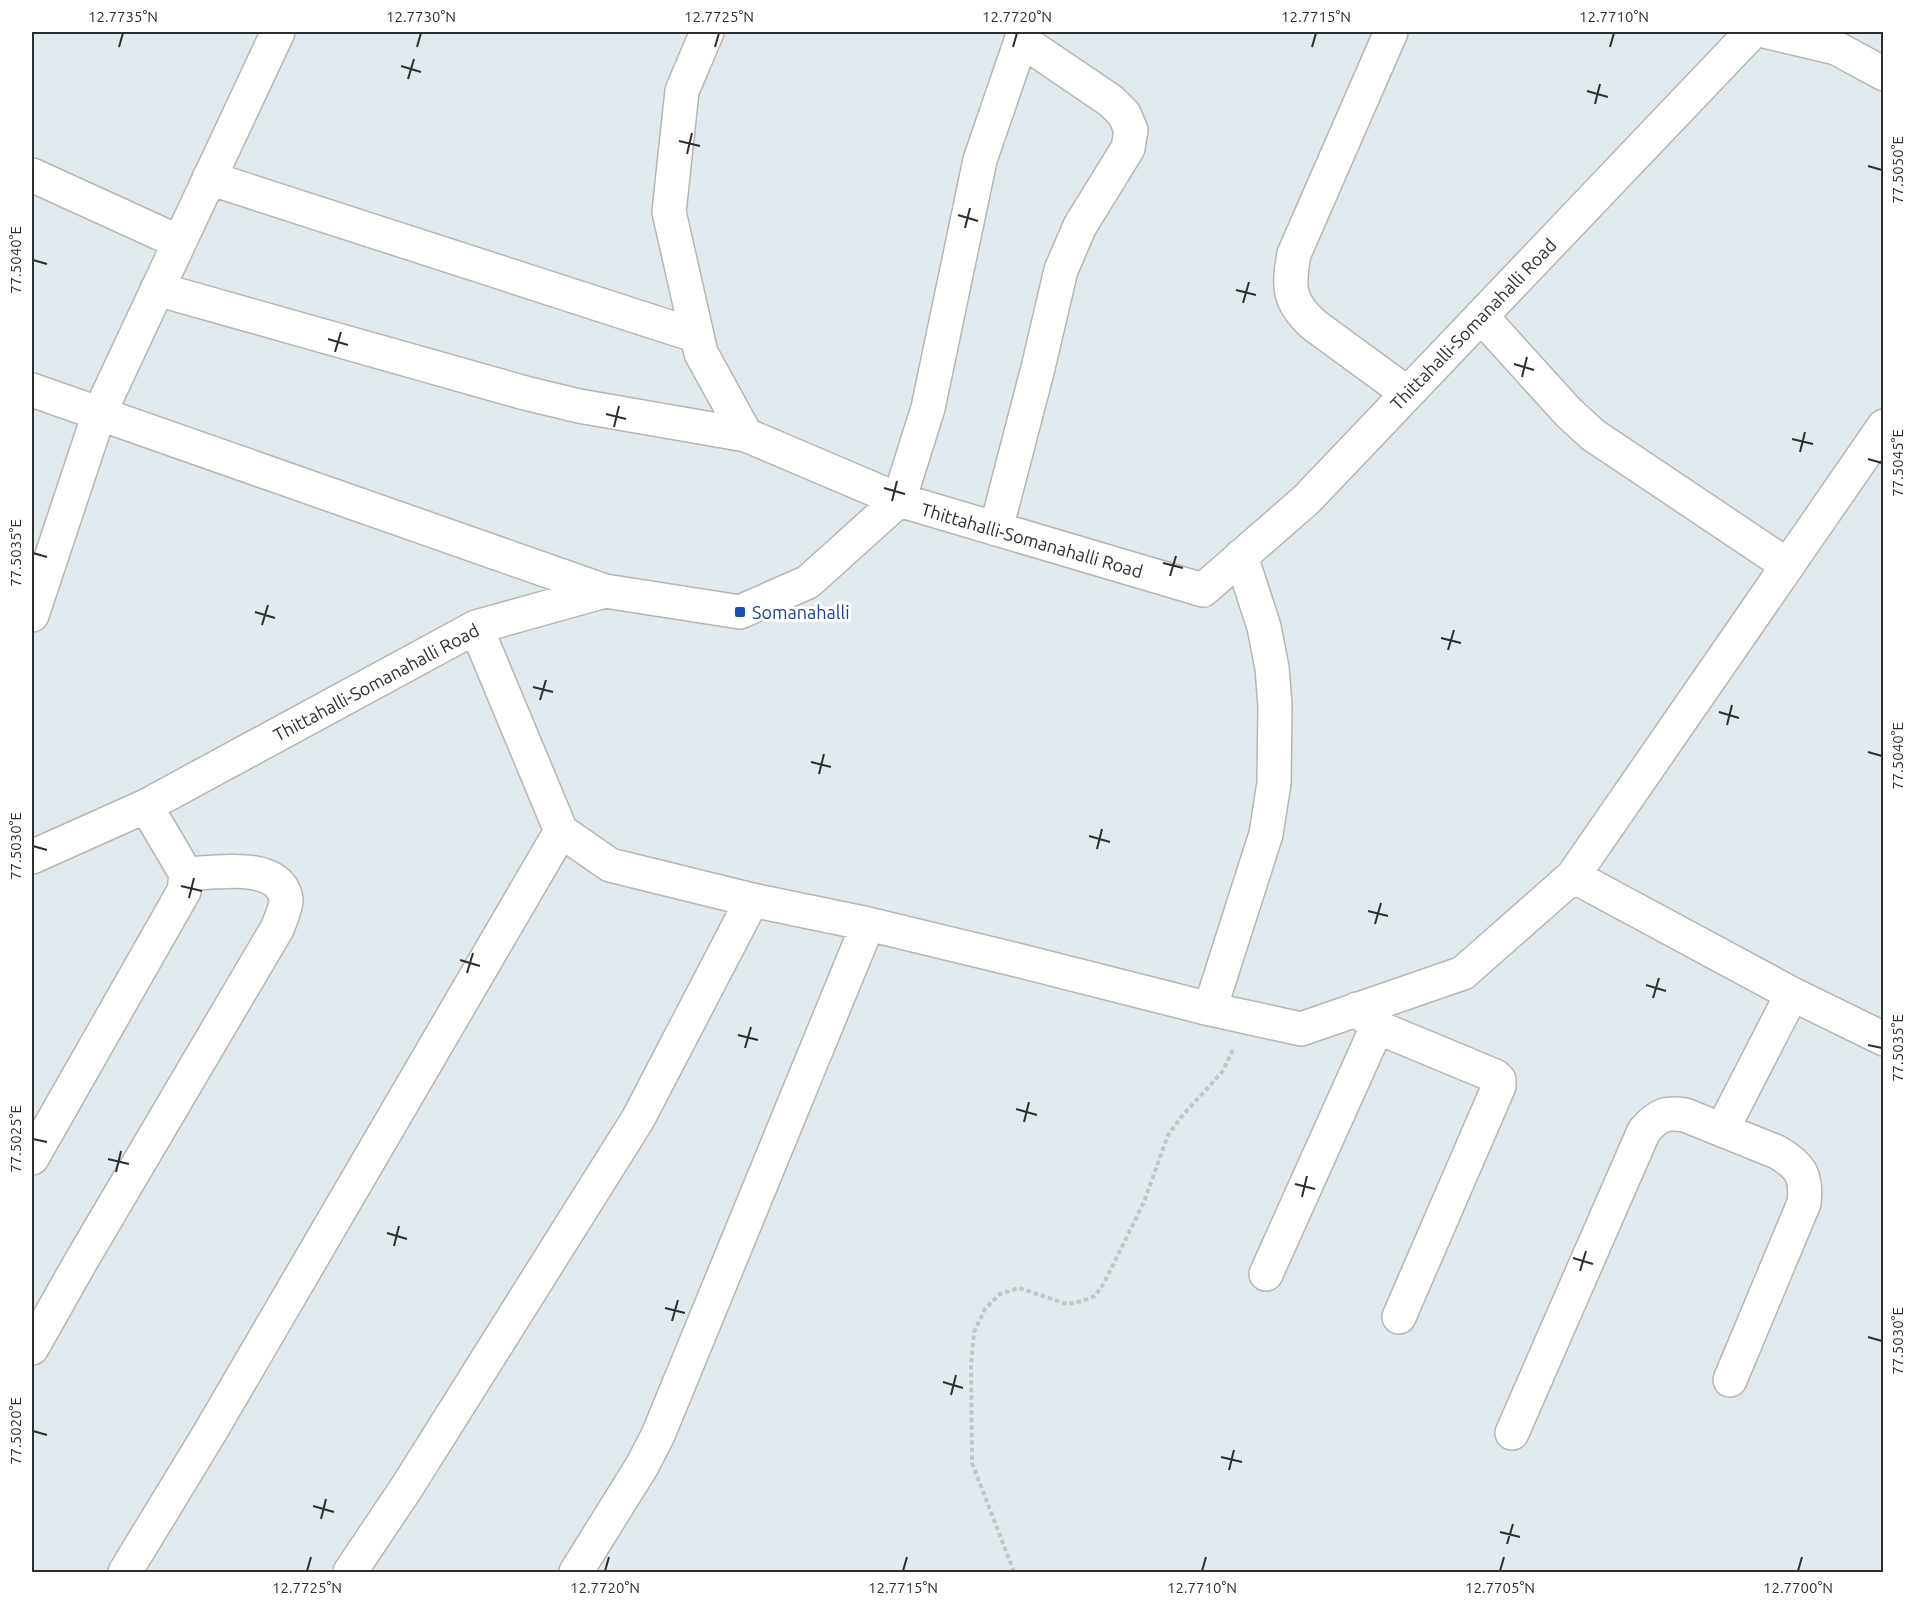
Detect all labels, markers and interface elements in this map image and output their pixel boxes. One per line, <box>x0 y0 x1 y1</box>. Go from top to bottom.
text: 12.7735°N <box>88 8 158 25</box>
text: 12.7730°N <box>386 8 456 25</box>
text: 12.7725°N <box>684 8 754 25</box>
text: 12.7720°N <box>982 8 1052 25</box>
text: 12.7715°N <box>1281 8 1351 25</box>
text: 12.7710°N <box>1579 8 1649 25</box>
text: 77.5050°E <box>1889 136 1906 204</box>
text: 77.5040°E <box>7 226 24 294</box>
street label: Thittahalli-Somanahalli Road <box>1386 234 1560 414</box>
text: 77.5045°E <box>1889 429 1906 497</box>
street label: Thittahalli-Somanahalli Road <box>919 499 1145 581</box>
text: 77.5035°E <box>7 519 24 587</box>
place label: Somanahalli <box>752 602 850 622</box>
marker: Somanahalli <box>733 605 747 619</box>
street label: Thittahalli-Somanahalli Road <box>270 619 482 745</box>
text: 77.5040°E <box>1889 722 1906 790</box>
text: 77.5030°E <box>7 812 24 880</box>
text: 77.5035°E <box>1889 1014 1906 1082</box>
text: 77.5025°E <box>7 1105 24 1173</box>
text: 77.5030°E <box>1889 1307 1906 1375</box>
text: 77.5020°E <box>7 1397 24 1465</box>
text: 12.7725°N <box>272 1579 342 1596</box>
text: 12.7720°N <box>570 1579 640 1596</box>
text: 12.7715°N <box>868 1579 938 1596</box>
text: 12.7710°N <box>1167 1579 1237 1596</box>
text: 12.7705°N <box>1465 1579 1535 1596</box>
text: 12.7700°N <box>1763 1579 1833 1596</box>

